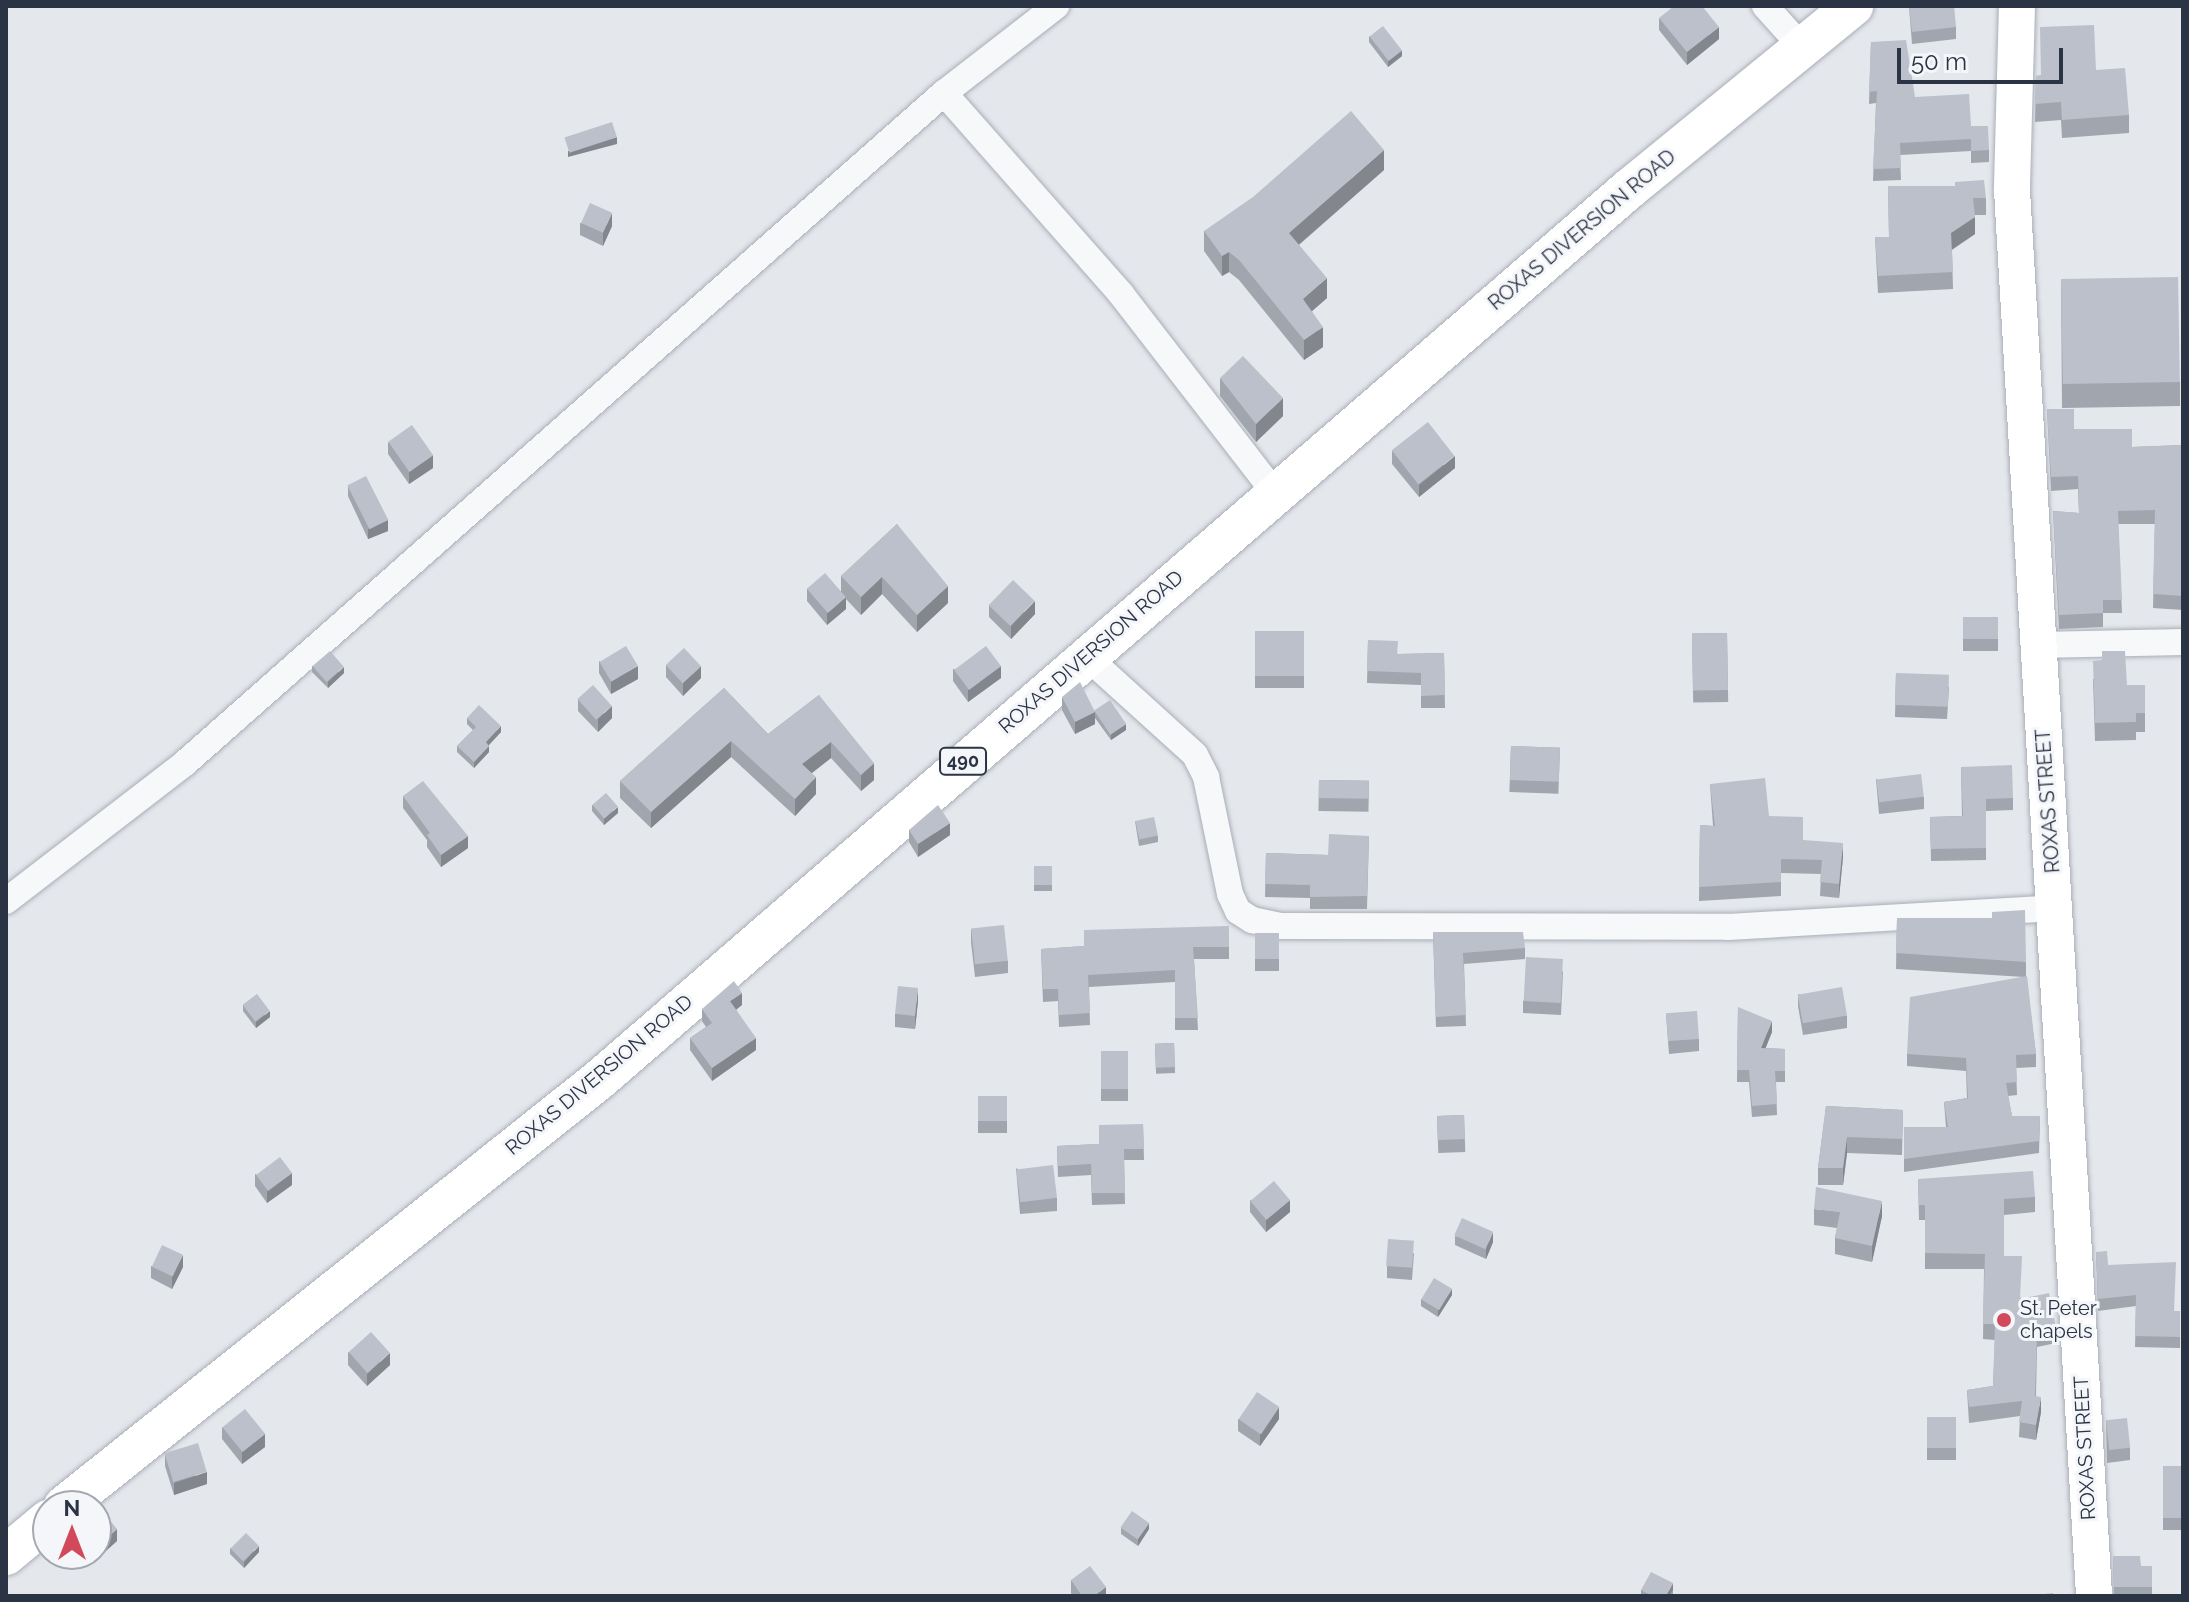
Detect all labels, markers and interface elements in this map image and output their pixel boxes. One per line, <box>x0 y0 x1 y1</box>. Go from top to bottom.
scale bar <box>1901 32 2067 82</box>
text: 50 m <box>1911 47 1967 76</box>
street label: ROXAS DIVERSION ROAD <box>1484 145 1680 315</box>
street label: ROXAS DIVERSION ROAD <box>994 565 1188 739</box>
street label: ROXAS STREET <box>2031 728 2065 874</box>
road number: 490 <box>939 747 987 775</box>
street label: ROXAS DIVERSION ROAD <box>501 990 697 1160</box>
place label: St. Peter chapels <box>2020 1296 2097 1343</box>
marker: St. Peter chapels <box>1995 1311 2013 1329</box>
street label: ROXAS STREET <box>2069 1375 2101 1521</box>
north arrow <box>32 1490 112 1570</box>
text: N <box>64 1495 80 1521</box>

